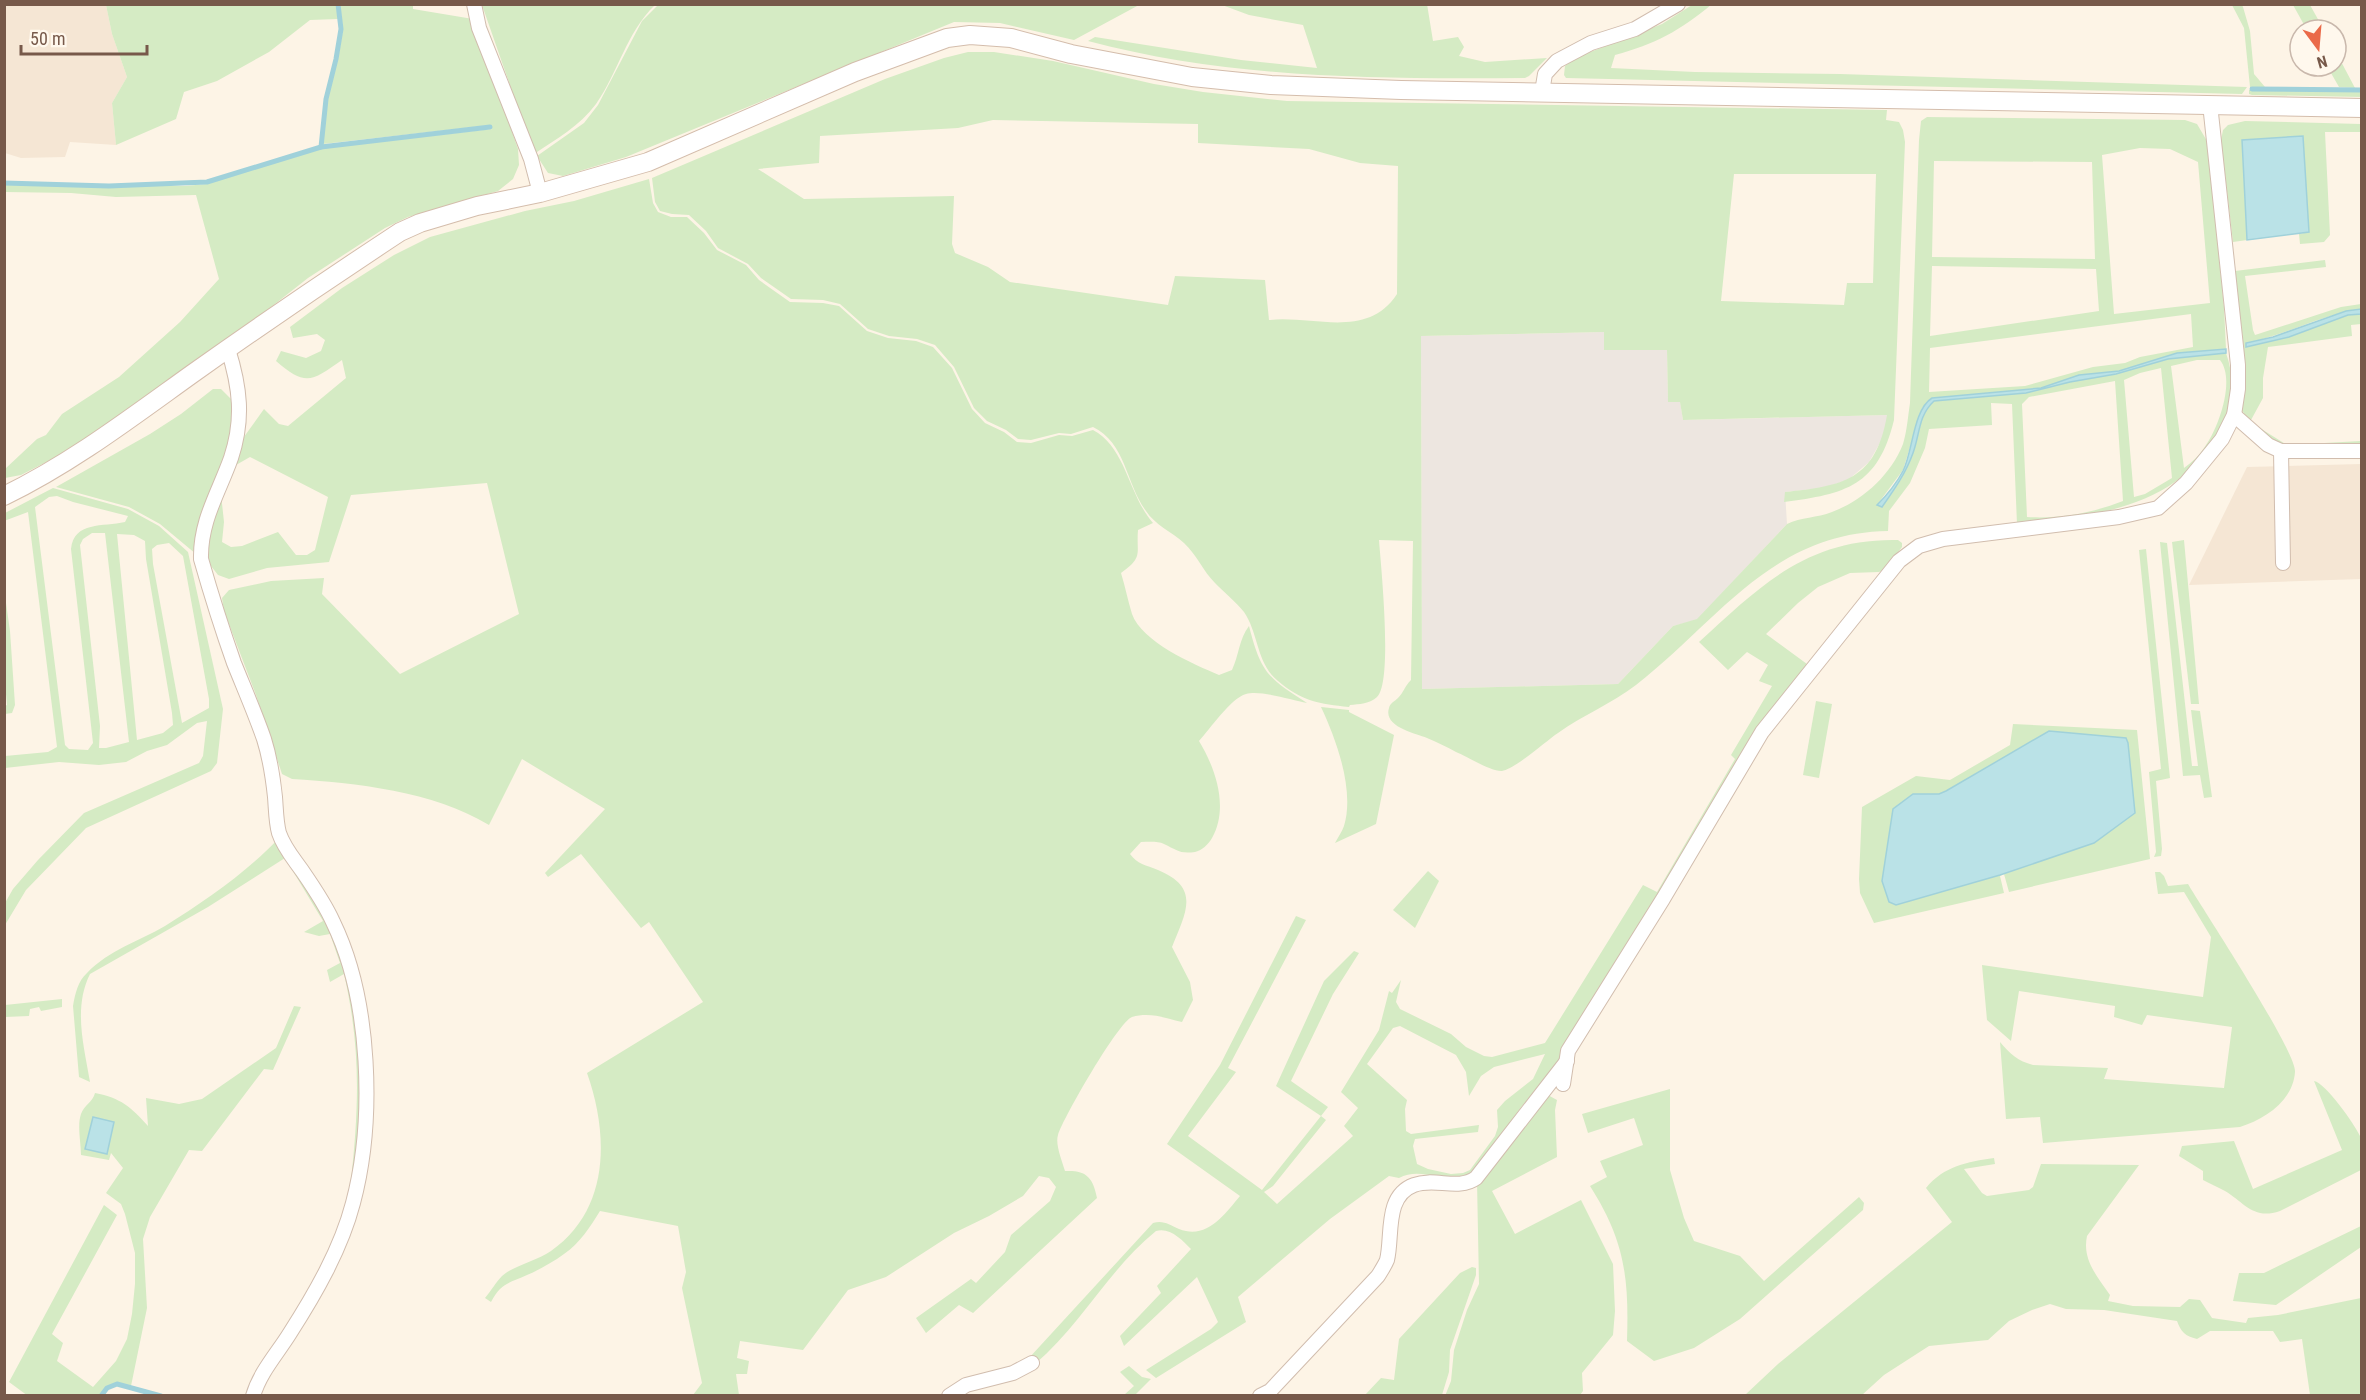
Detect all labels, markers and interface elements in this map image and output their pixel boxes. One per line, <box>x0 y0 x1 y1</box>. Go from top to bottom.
scale bar <box>21 18 147 56</box>
north arrow <box>2288 18 2348 78</box>
text: 50 m <box>30 28 65 49</box>
text: N <box>2315 51 2329 72</box>

